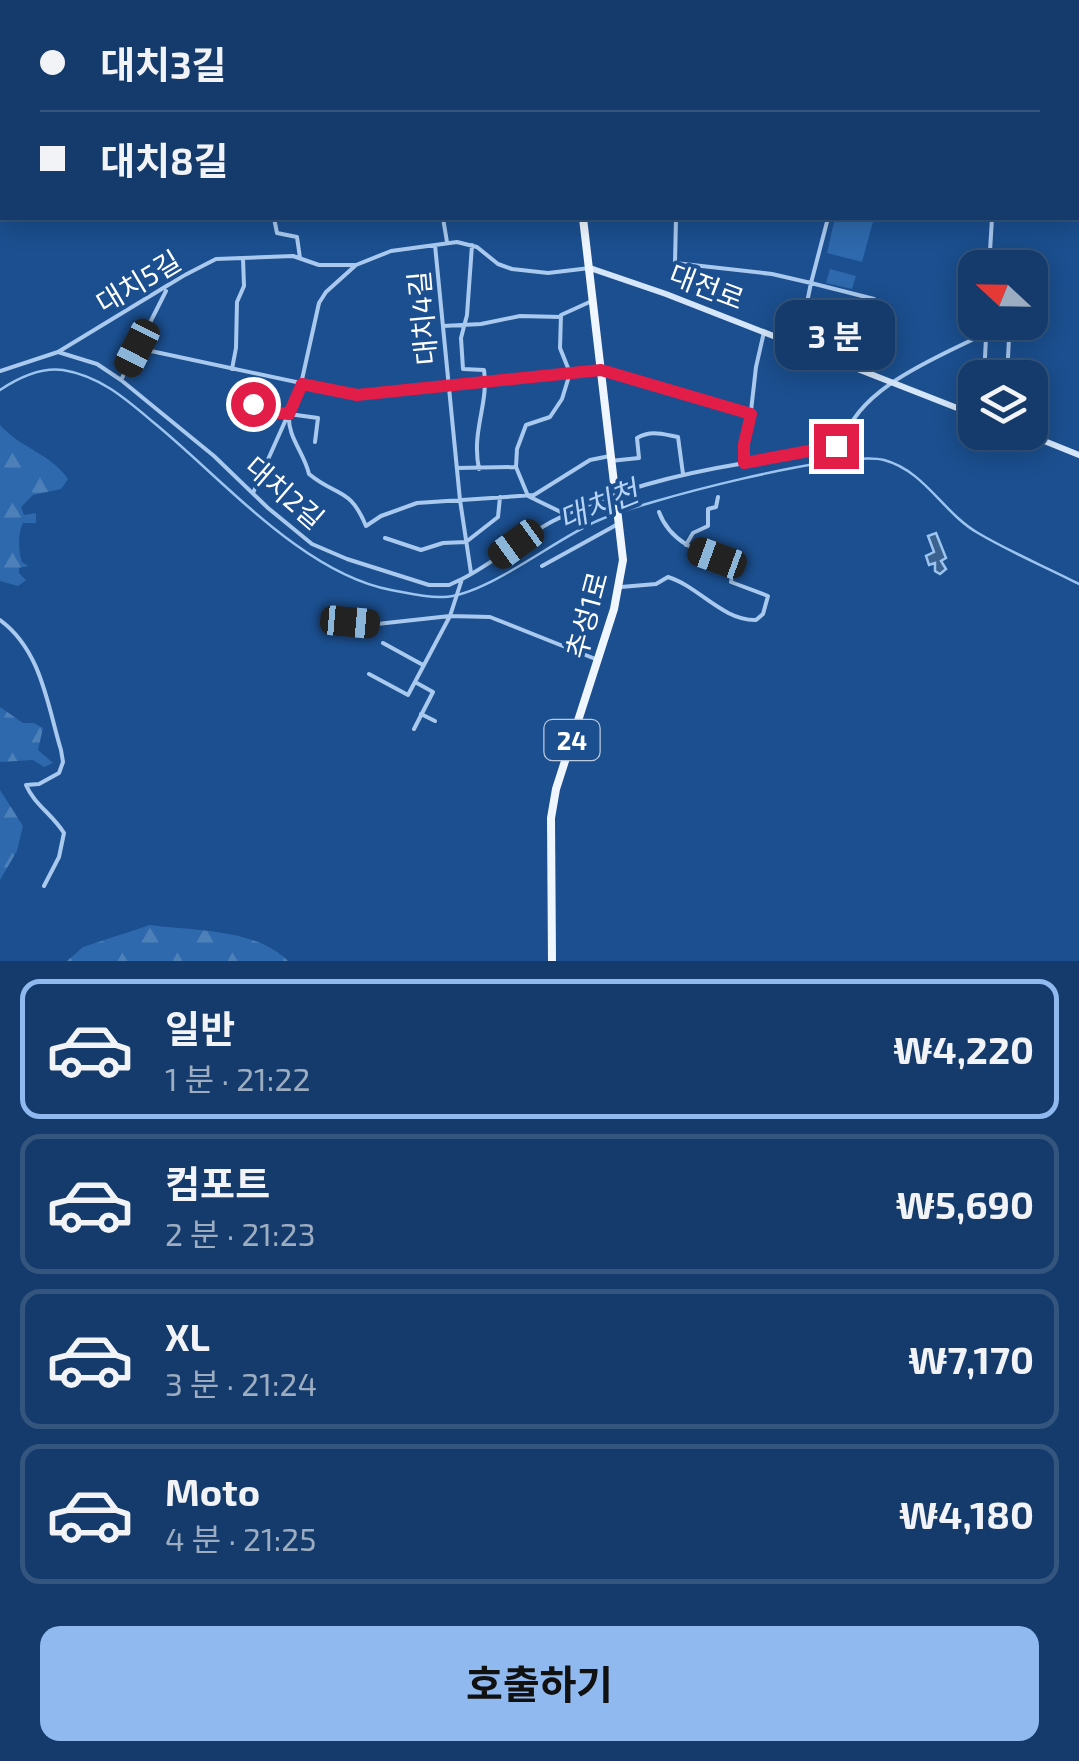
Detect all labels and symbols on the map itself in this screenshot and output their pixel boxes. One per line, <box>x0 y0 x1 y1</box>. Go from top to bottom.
street label: 대치5길 <box>90 243 186 319</box>
north arrow <box>958 250 1048 340</box>
street label: 대전로 <box>665 256 749 316</box>
street label: 대치4길 <box>401 269 443 367</box>
callout: 3 분 <box>776 301 896 371</box>
car <box>110 314 164 382</box>
route start <box>231 382 276 427</box>
route end <box>814 424 859 469</box>
street label: 대치2길 <box>239 449 331 535</box>
water label: 대치천 <box>553 471 646 536</box>
car <box>483 514 549 574</box>
car <box>684 534 750 582</box>
street label: 추성1로 <box>558 568 614 662</box>
car <box>319 604 381 640</box>
road number: 24 <box>544 720 600 760</box>

